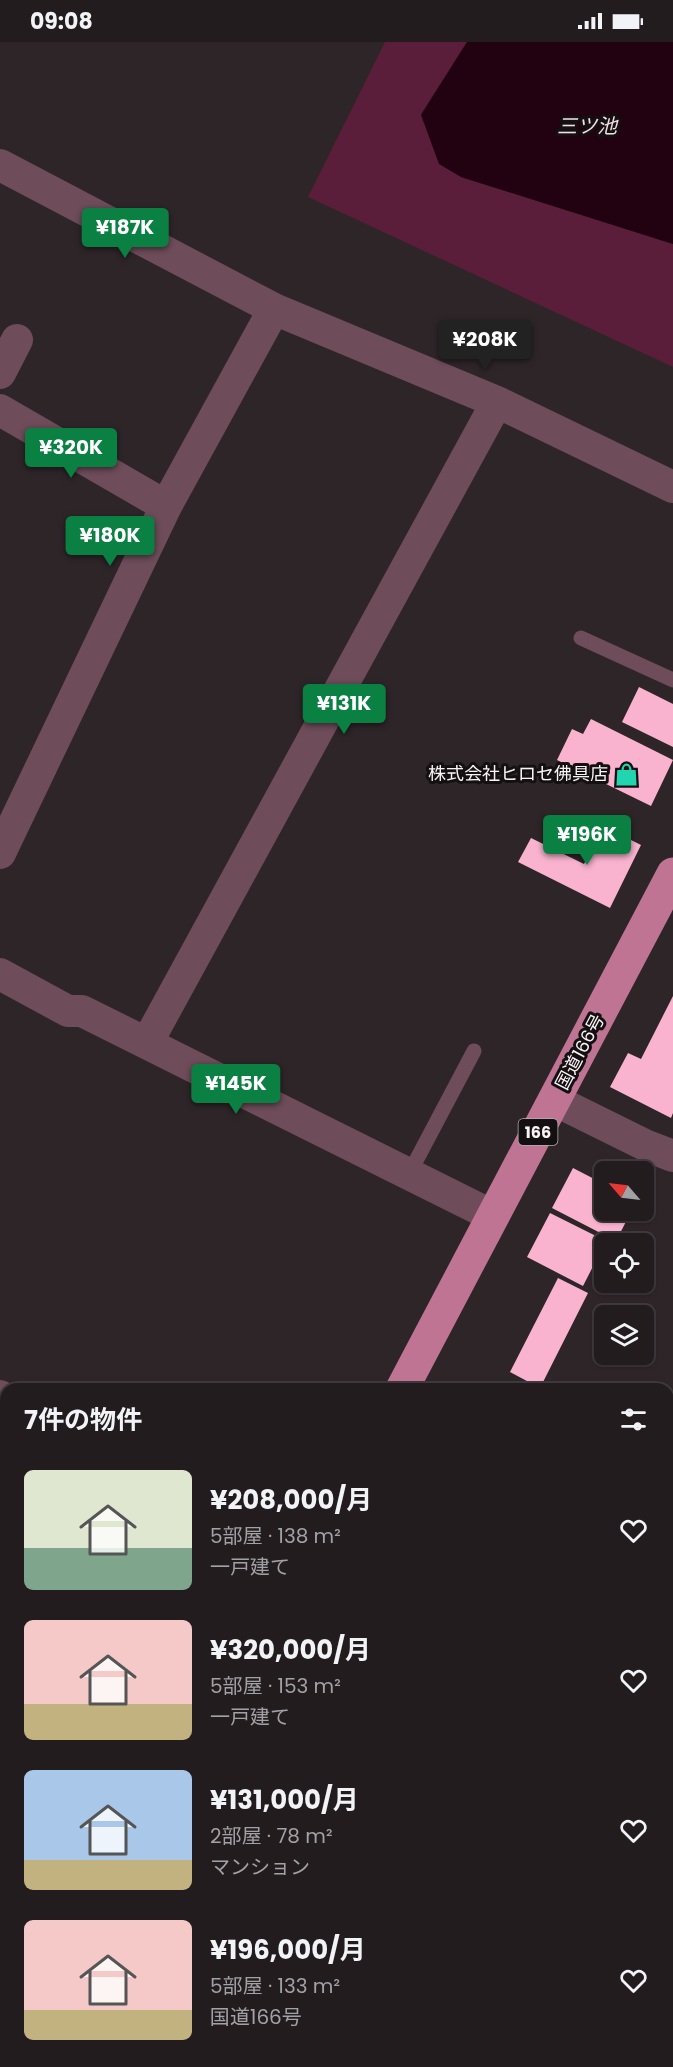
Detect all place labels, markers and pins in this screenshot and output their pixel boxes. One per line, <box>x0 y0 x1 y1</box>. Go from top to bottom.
pin: ¥187K <box>83 208 167 259</box>
pin: ¥208K <box>443 320 527 371</box>
pin: ¥320K <box>29 428 113 479</box>
pin: ¥180K <box>68 516 152 567</box>
pin: ¥131K <box>302 684 386 735</box>
place label: 株式会社ヒロセ佛具店 <box>428 761 608 786</box>
shop icon: 株式会社ヒロセ佛具店 <box>613 761 639 787</box>
pin: ¥196K <box>545 815 629 866</box>
pin: ¥145K <box>194 1064 278 1115</box>

